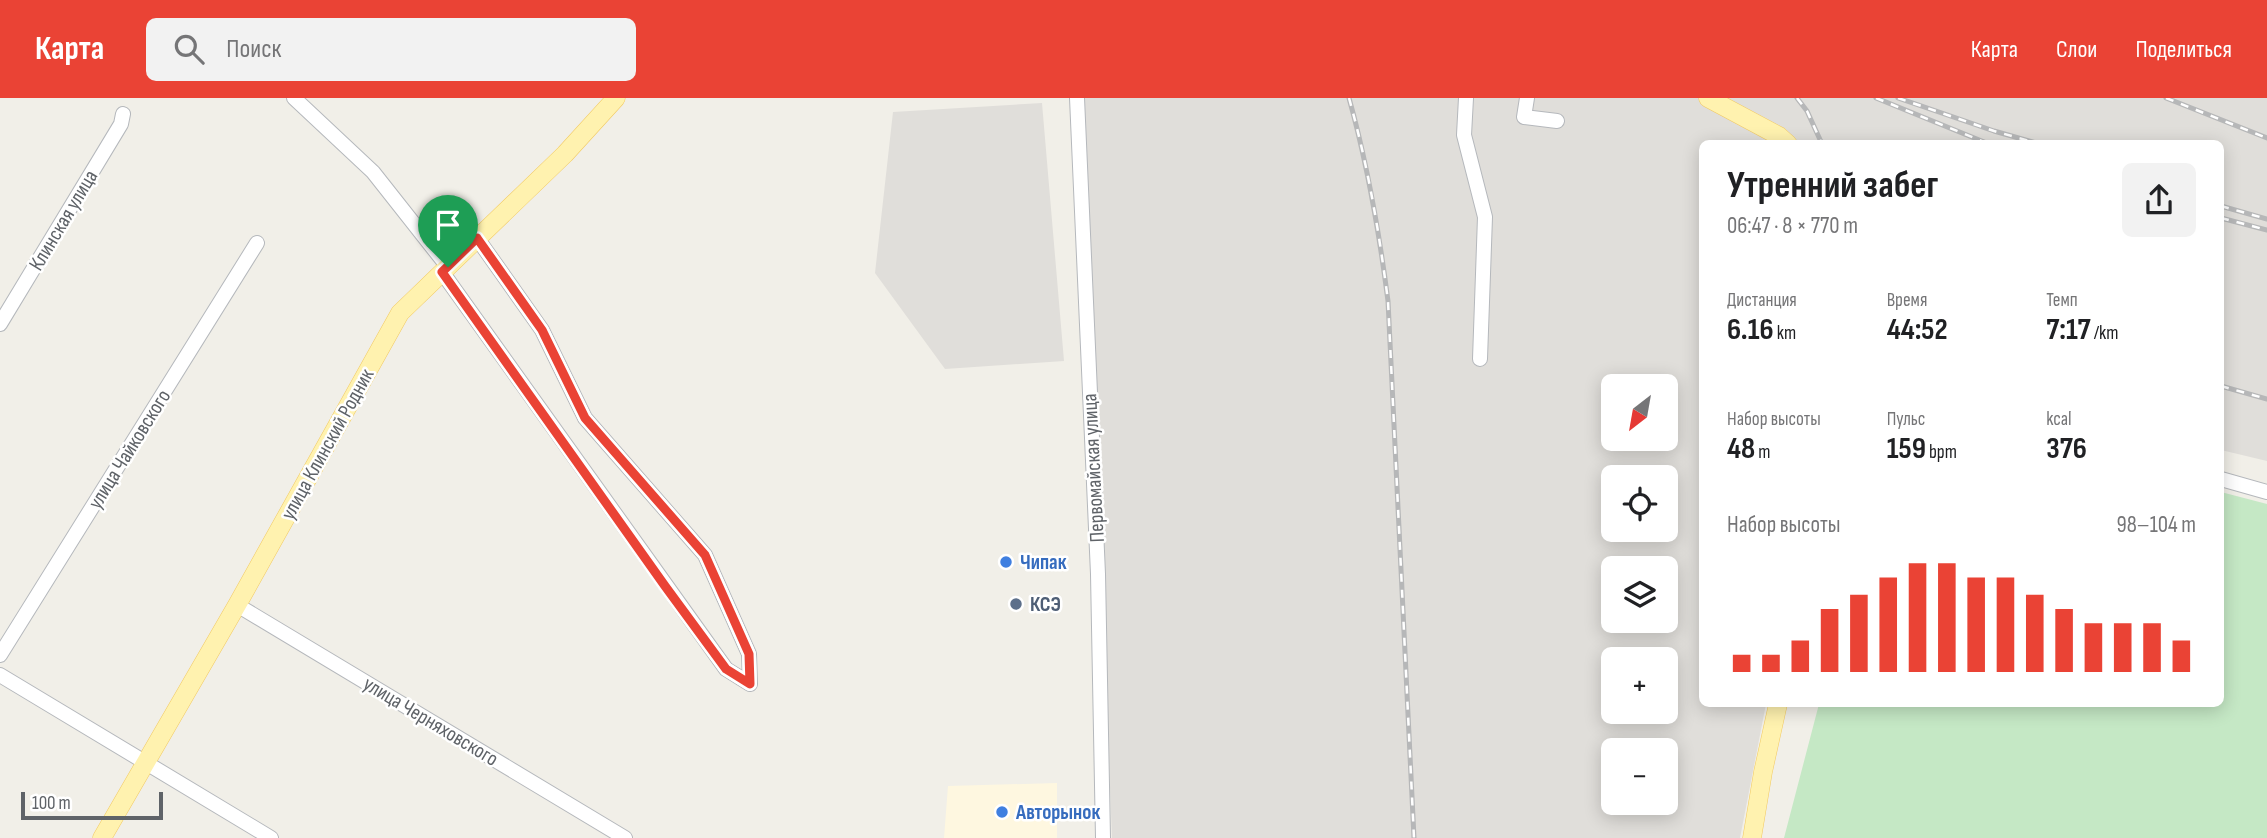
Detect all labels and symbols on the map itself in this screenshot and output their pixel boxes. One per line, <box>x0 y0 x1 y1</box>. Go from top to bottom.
street label: Клинская улица <box>24 165 103 275</box>
pin <box>418 195 478 267</box>
street label: улица Клинский Родник <box>276 364 379 524</box>
north arrow <box>1601 374 1678 452</box>
street label: улица Чайковского <box>83 385 176 514</box>
street label: Первомайская улица <box>1077 393 1110 543</box>
place label: Чипак <box>1020 550 1067 575</box>
marker: Чипак <box>998 554 1014 570</box>
place label: КСЭ <box>1030 592 1061 617</box>
marker: КСЭ <box>1008 596 1024 612</box>
street label: улица Черняховского <box>359 671 503 772</box>
scale bar <box>21 789 163 821</box>
place label: Авторынок <box>1015 800 1100 825</box>
marker: Авторынок <box>994 804 1010 820</box>

